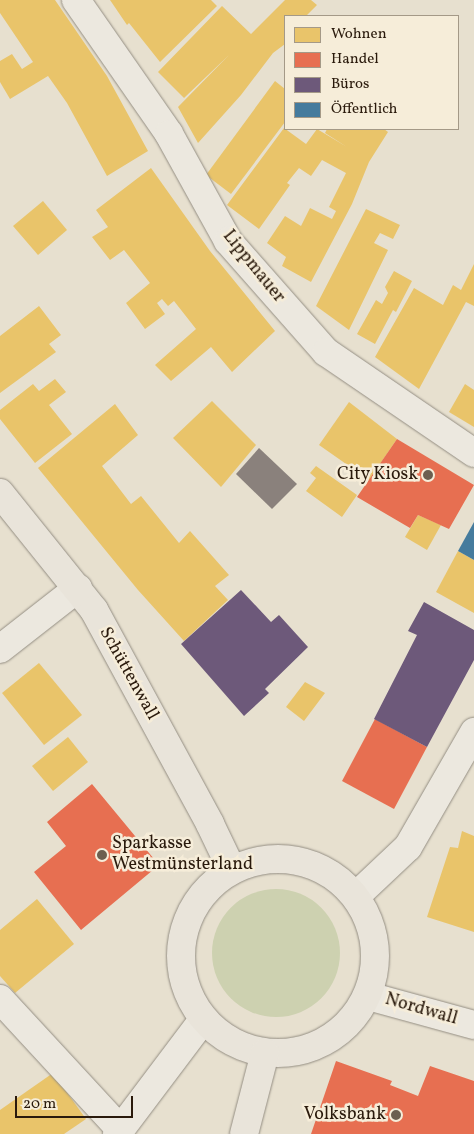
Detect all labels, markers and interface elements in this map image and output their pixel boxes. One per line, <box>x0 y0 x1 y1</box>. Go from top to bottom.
legend <box>284 15 459 130</box>
text: Wohnen <box>331 24 387 45</box>
text: Handel <box>331 49 379 70</box>
text: Büros <box>331 74 370 95</box>
text: Öffentlich <box>331 99 398 120</box>
street label: Lippmauer <box>217 226 289 308</box>
place label: City Kiosk <box>336 464 418 486</box>
marker: City Kiosk <box>422 469 434 481</box>
street label: Schüttenwall <box>94 624 162 724</box>
place label: Sparkasse Westmünsterland <box>112 834 253 876</box>
marker: Sparkasse Westmünsterland <box>96 849 108 861</box>
street label: Nordwall <box>382 989 460 1031</box>
scale bar <box>18 1086 135 1118</box>
text: 20 m <box>23 1094 56 1115</box>
place label: Volksbank <box>304 1104 386 1126</box>
marker: Volksbank <box>390 1109 402 1121</box>

